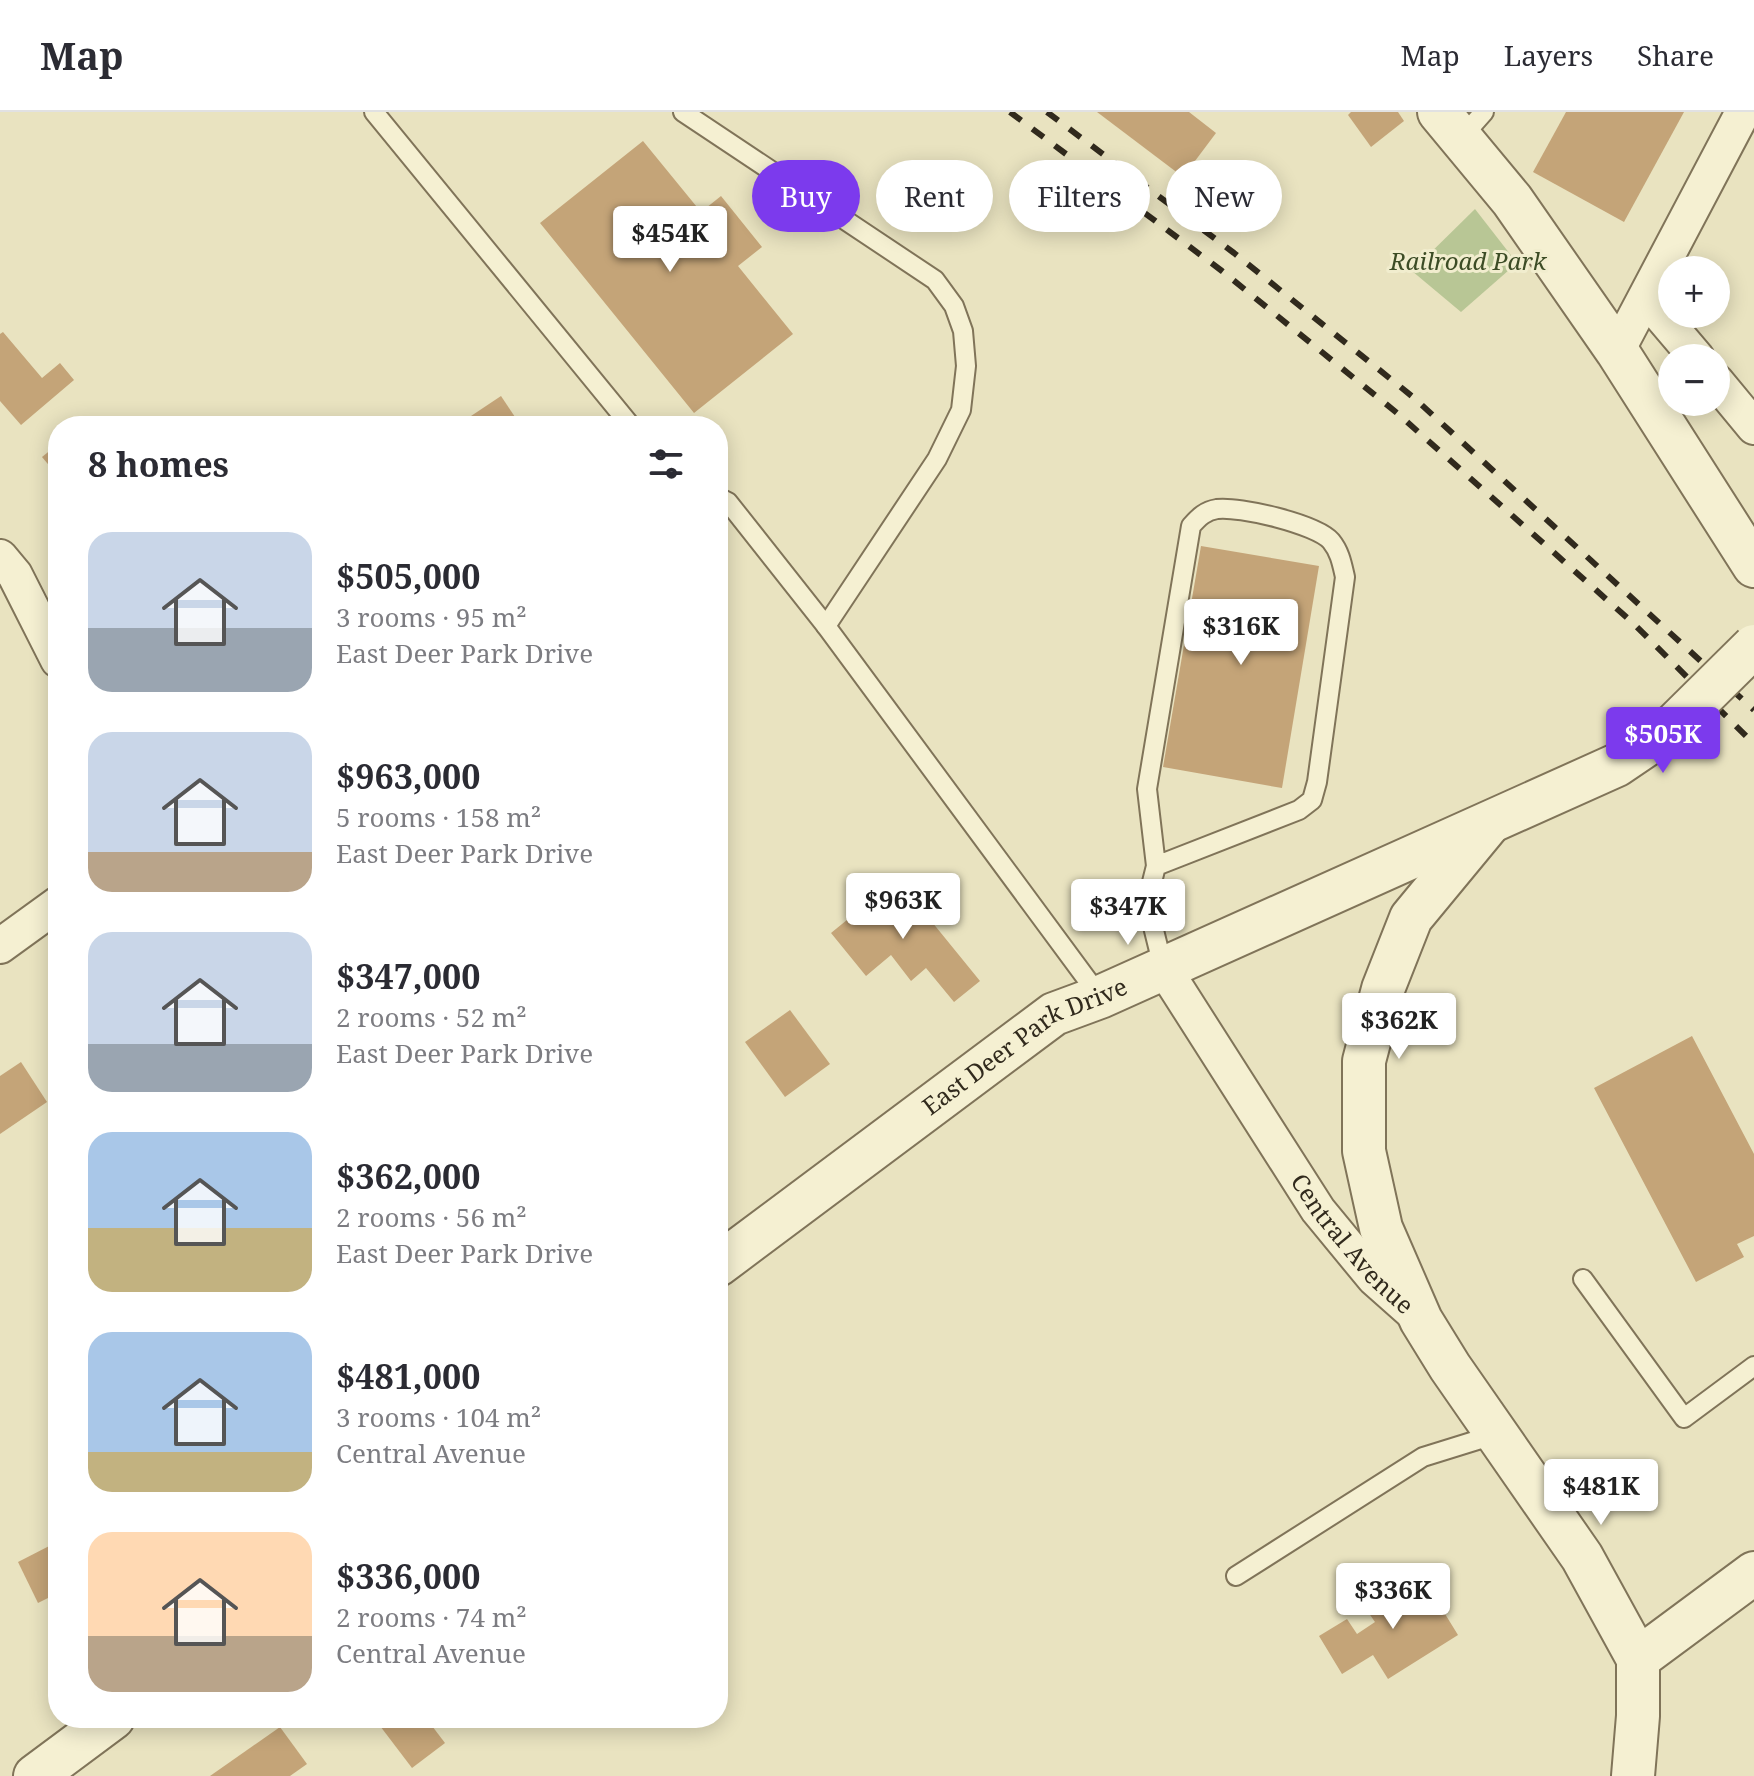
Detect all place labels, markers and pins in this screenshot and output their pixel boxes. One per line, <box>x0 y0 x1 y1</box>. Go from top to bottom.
pin: $454K <box>614 206 726 274</box>
pin: $316K <box>1185 599 1297 667</box>
pin: $505K <box>1607 707 1719 775</box>
pin: $963K <box>847 873 959 941</box>
pin: $347K <box>1072 879 1184 947</box>
pin: $362K <box>1343 993 1455 1061</box>
pin: $481K <box>1545 1459 1657 1527</box>
pin: $336K <box>1337 1563 1449 1631</box>

